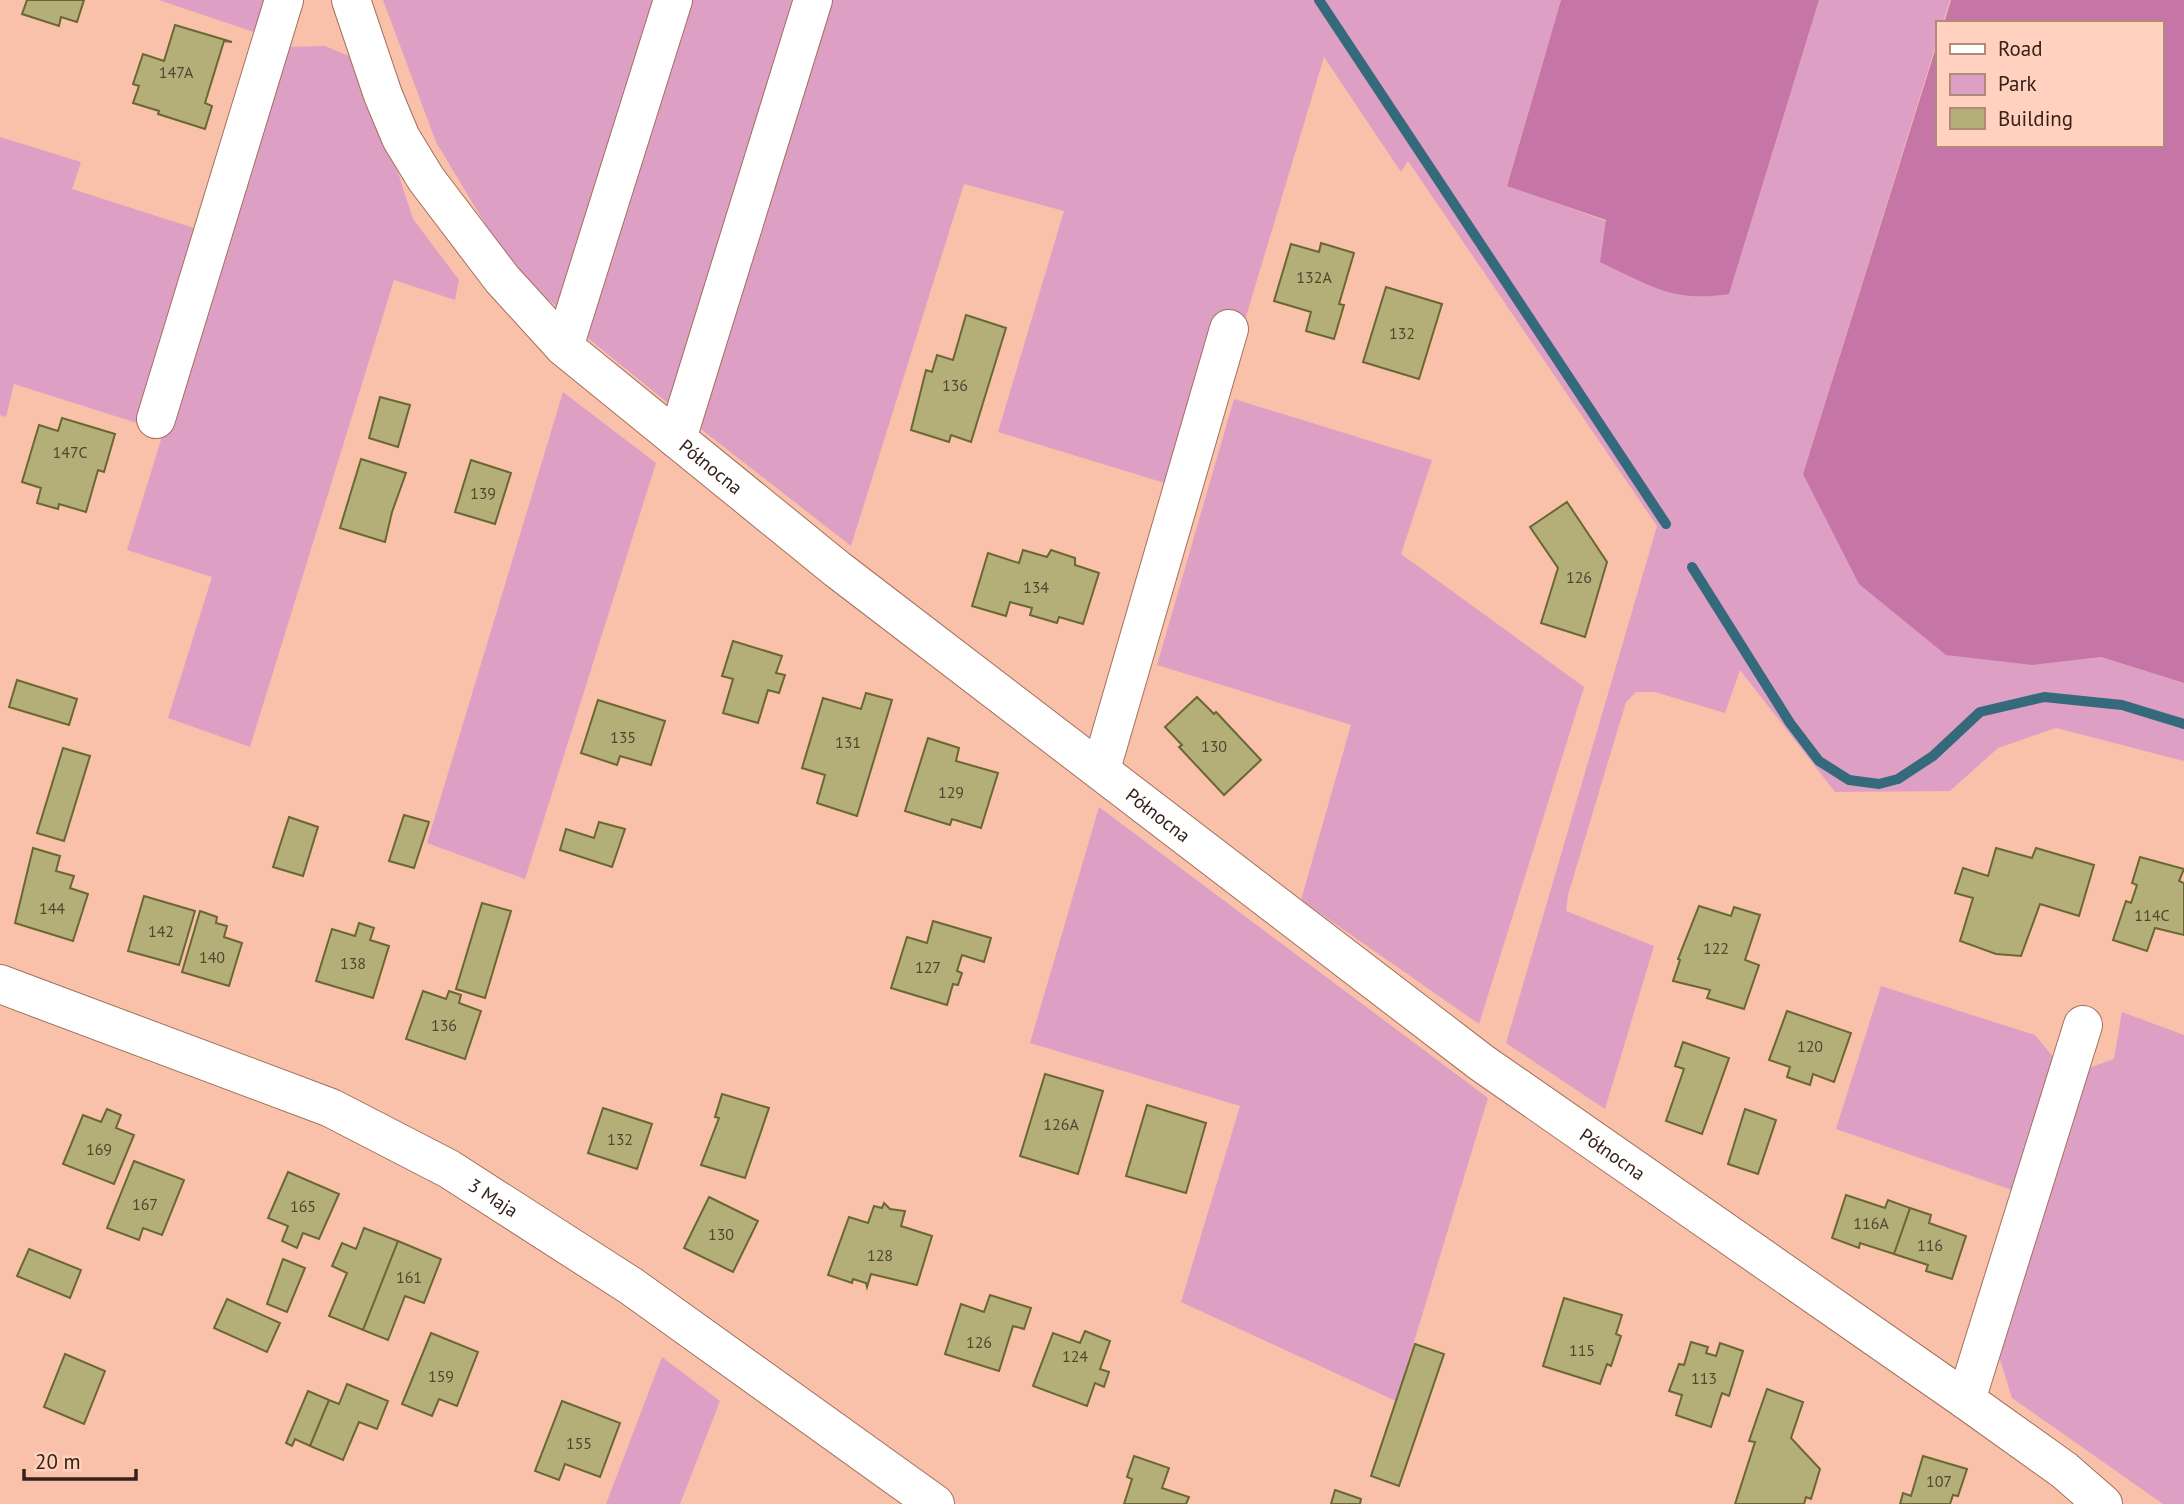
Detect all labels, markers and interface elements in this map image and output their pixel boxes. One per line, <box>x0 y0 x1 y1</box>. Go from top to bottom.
legend <box>1936 21 2163 147</box>
text: Road <box>1998 35 2042 62</box>
house number: 147A <box>159 62 194 82</box>
text: Park <box>1998 70 2037 97</box>
text: Building <box>1998 105 2073 132</box>
house number: 132A <box>1296 267 1332 287</box>
house number: 132 <box>1389 323 1415 343</box>
house number: 136 <box>942 375 968 395</box>
street label: Północna <box>674 434 748 499</box>
house number: 147C <box>52 442 88 462</box>
house number: 139 <box>470 483 496 503</box>
house number: 126 <box>1566 567 1592 587</box>
house number: 134 <box>1023 577 1049 597</box>
house number: 135 <box>610 727 636 747</box>
house number: 131 <box>835 732 861 752</box>
house number: 130 <box>1201 736 1227 756</box>
house number: 129 <box>938 782 964 802</box>
street label: Północna <box>1121 783 1195 847</box>
house number: 144 <box>39 898 65 918</box>
house number: 114C <box>2134 905 2170 925</box>
house number: 142 <box>148 921 174 941</box>
house number: 122 <box>1703 938 1729 958</box>
house number: 140 <box>199 947 225 967</box>
house number: 138 <box>340 953 366 973</box>
house number: 127 <box>915 957 941 977</box>
house number: 136 <box>431 1015 457 1035</box>
house number: 120 <box>1797 1036 1823 1056</box>
house number: 126A <box>1043 1114 1079 1134</box>
street label: Północna <box>1575 1123 1650 1185</box>
house number: 132 <box>607 1129 633 1149</box>
house number: 169 <box>86 1139 112 1159</box>
street label: 3 Maja <box>464 1173 523 1222</box>
house number: 167 <box>132 1194 158 1214</box>
house number: 165 <box>290 1196 316 1216</box>
house number: 116A <box>1853 1213 1889 1233</box>
house number: 130 <box>708 1224 734 1244</box>
house number: 116 <box>1917 1235 1943 1255</box>
house number: 128 <box>867 1245 893 1265</box>
house number: 161 <box>396 1267 422 1287</box>
house number: 126 <box>966 1332 992 1352</box>
house number: 115 <box>1569 1340 1595 1360</box>
house number: 124 <box>1062 1346 1088 1366</box>
house number: 159 <box>428 1366 454 1386</box>
house number: 113 <box>1691 1368 1717 1388</box>
house number: 155 <box>566 1433 592 1453</box>
scale bar <box>24 1438 136 1482</box>
text: 20 m <box>35 1448 81 1475</box>
house number: 107 <box>1926 1471 1952 1491</box>

